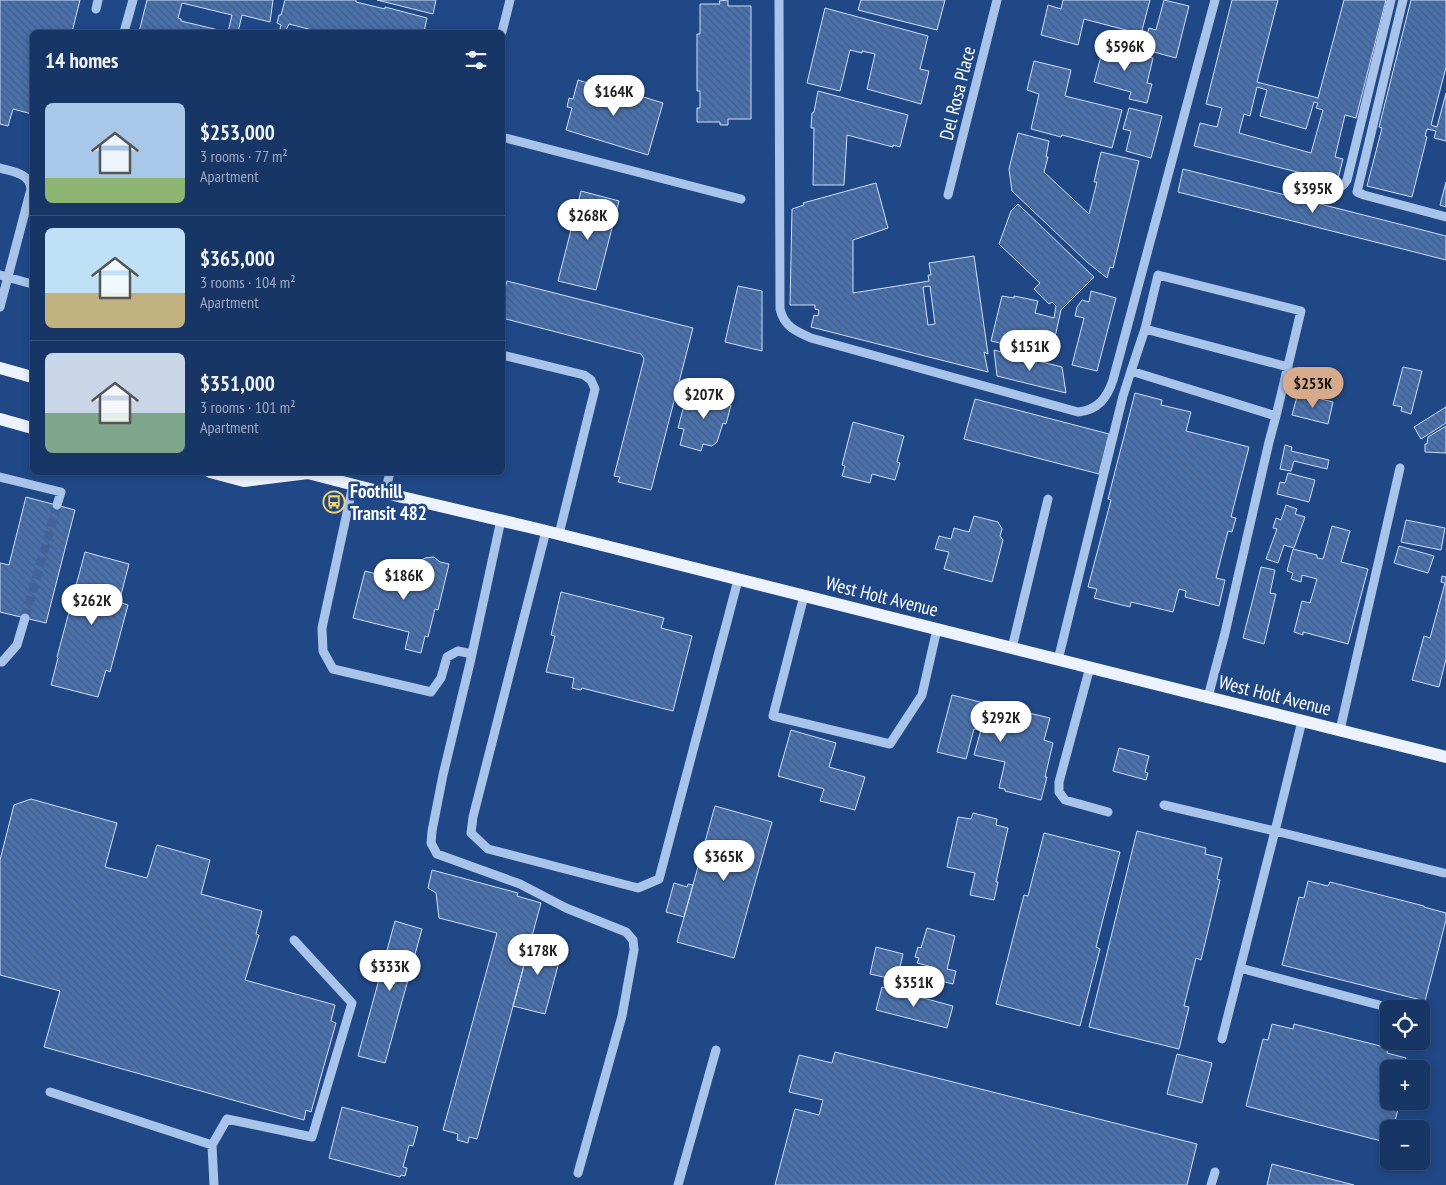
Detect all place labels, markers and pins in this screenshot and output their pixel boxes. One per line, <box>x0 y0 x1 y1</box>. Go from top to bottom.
pin: $596K <box>1090 30 1160 72</box>
pin: $164K <box>579 74 649 117</box>
pin: $395K <box>1278 172 1348 214</box>
pin: $268K <box>553 198 623 241</box>
pin: $151K <box>995 330 1065 372</box>
pin: $253K <box>1278 366 1348 409</box>
pin: $207K <box>669 378 739 420</box>
place label: Foothill Transit 482 <box>350 479 427 525</box>
bus stop icon: Foothill Transit 482 <box>322 490 346 514</box>
pin: $186K <box>369 558 439 601</box>
pin: $262K <box>57 584 127 626</box>
pin: $292K <box>966 700 1036 743</box>
pin: $365K <box>689 840 759 882</box>
pin: $178K <box>503 934 573 976</box>
pin: $333K <box>355 950 425 992</box>
pin: $351K <box>879 966 949 1008</box>

